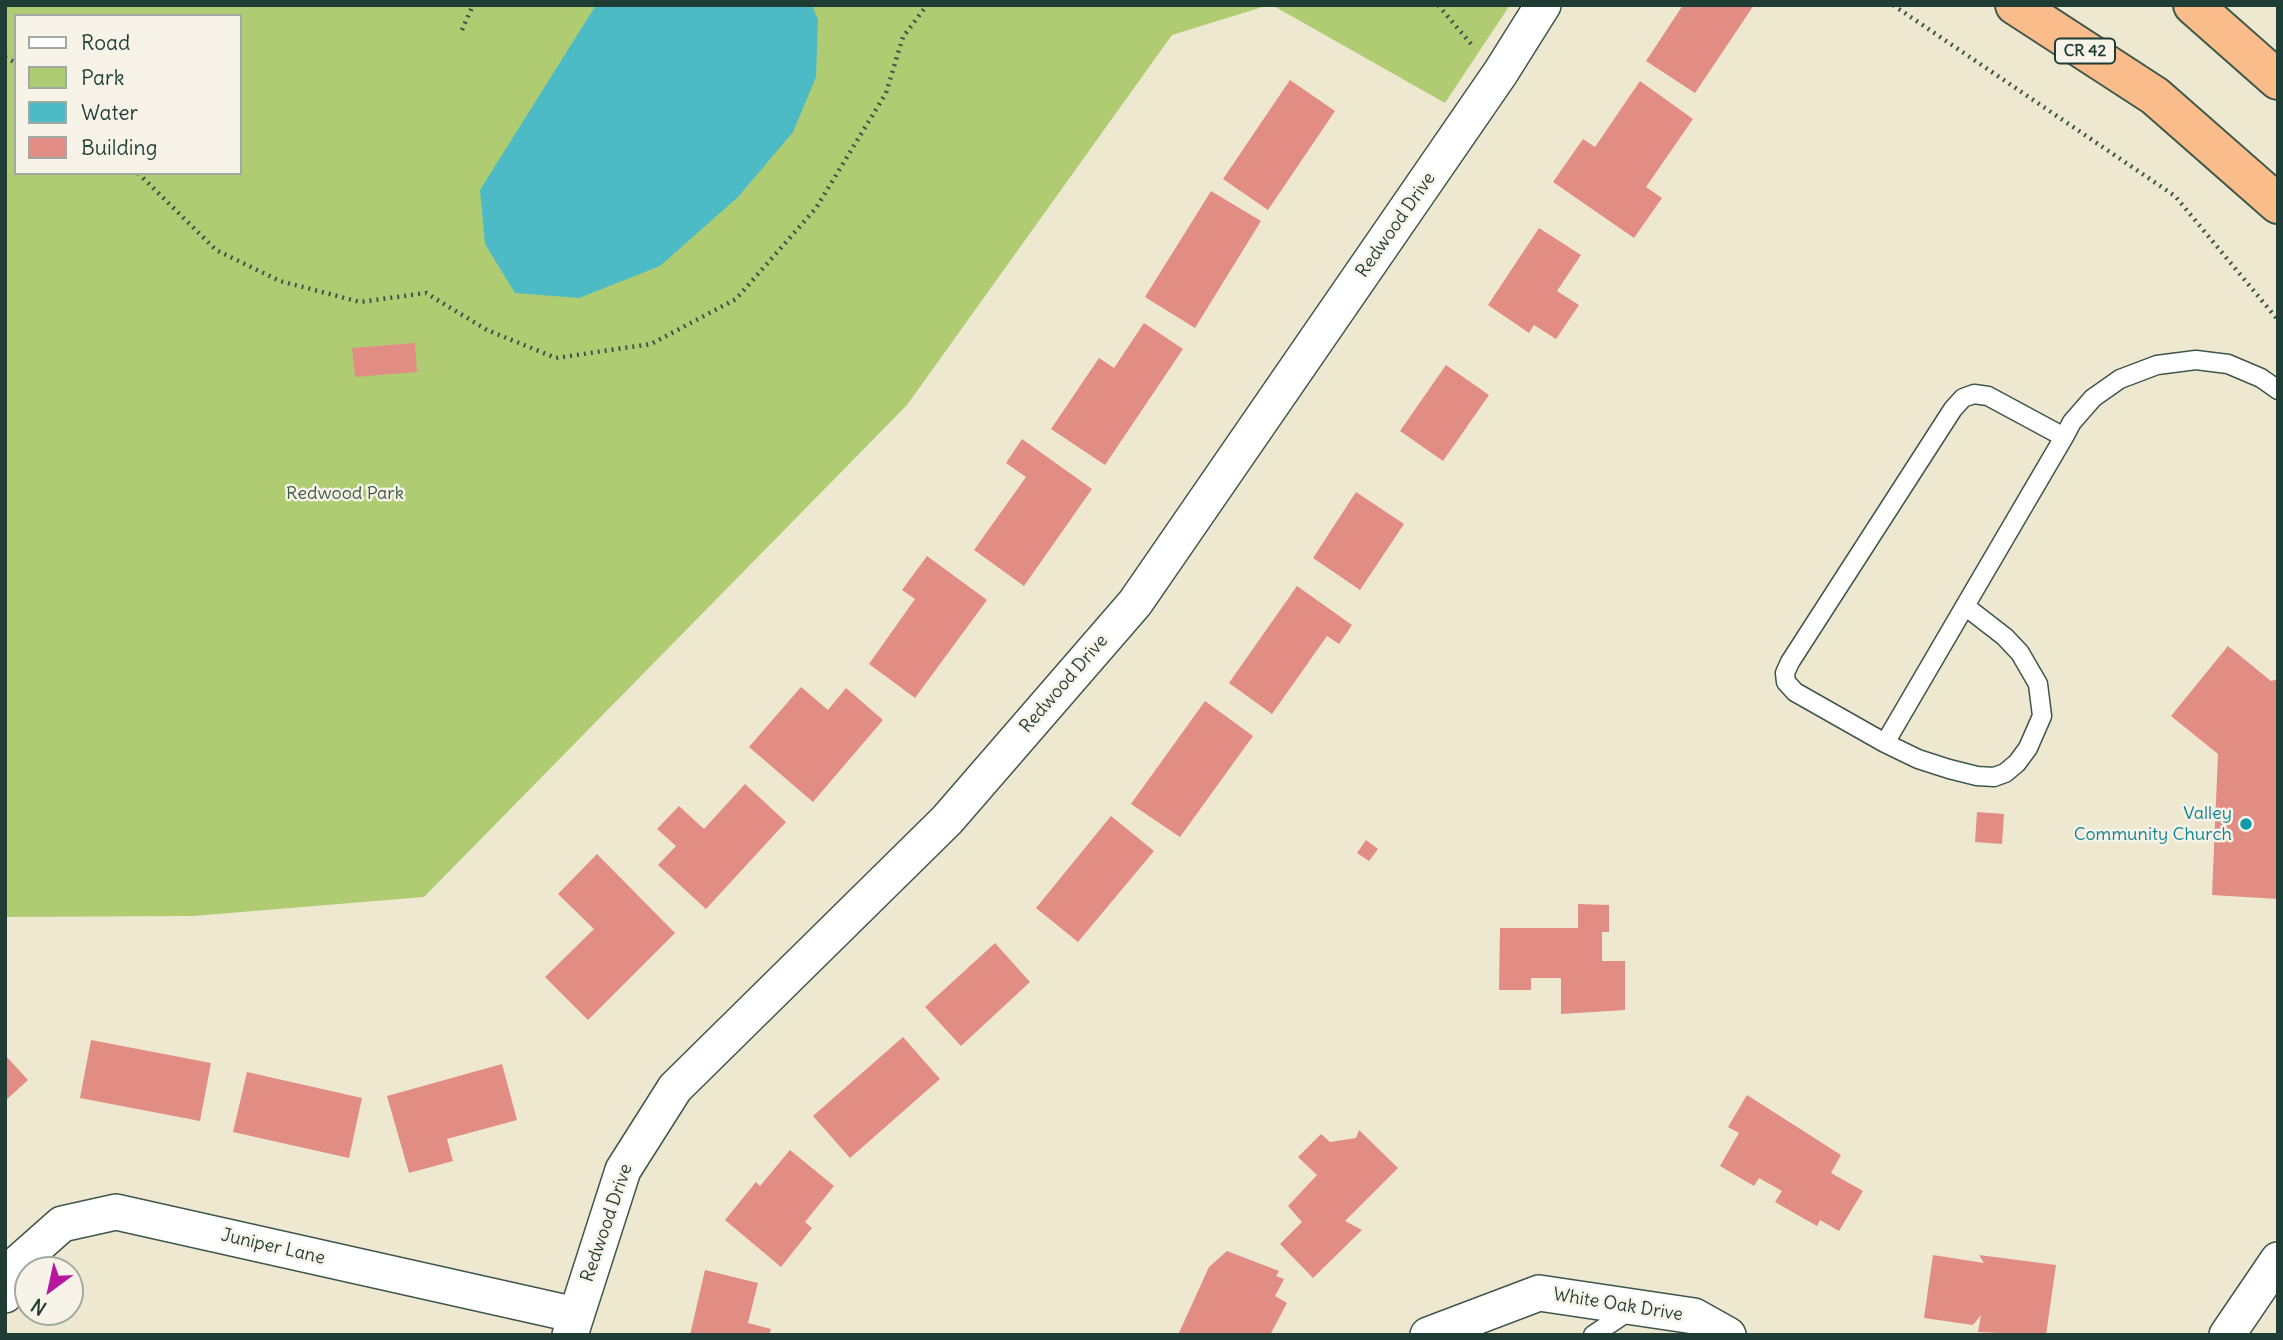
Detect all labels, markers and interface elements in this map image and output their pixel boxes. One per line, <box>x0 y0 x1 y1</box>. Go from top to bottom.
legend <box>14 14 242 175</box>
text: Road <box>81 29 130 56</box>
road number: CR 42 <box>2055 38 2115 64</box>
text: Park <box>81 64 124 91</box>
text: Water <box>81 99 138 126</box>
text: Building <box>81 134 157 161</box>
street label: Redwood Drive <box>1352 168 1440 282</box>
park label: Redwood Park <box>286 483 404 505</box>
street label: Redwood Drive <box>1015 630 1113 738</box>
place label: Valley Community Church <box>2074 803 2232 846</box>
marker: Valley Community Church <box>2238 816 2254 832</box>
street label: Redwood Drive <box>577 1161 637 1285</box>
street label: Juniper Lane <box>219 1225 327 1269</box>
north arrow <box>14 1256 84 1326</box>
street label: White Oak Drive <box>1552 1284 1684 1326</box>
text: N <box>27 1293 51 1321</box>

